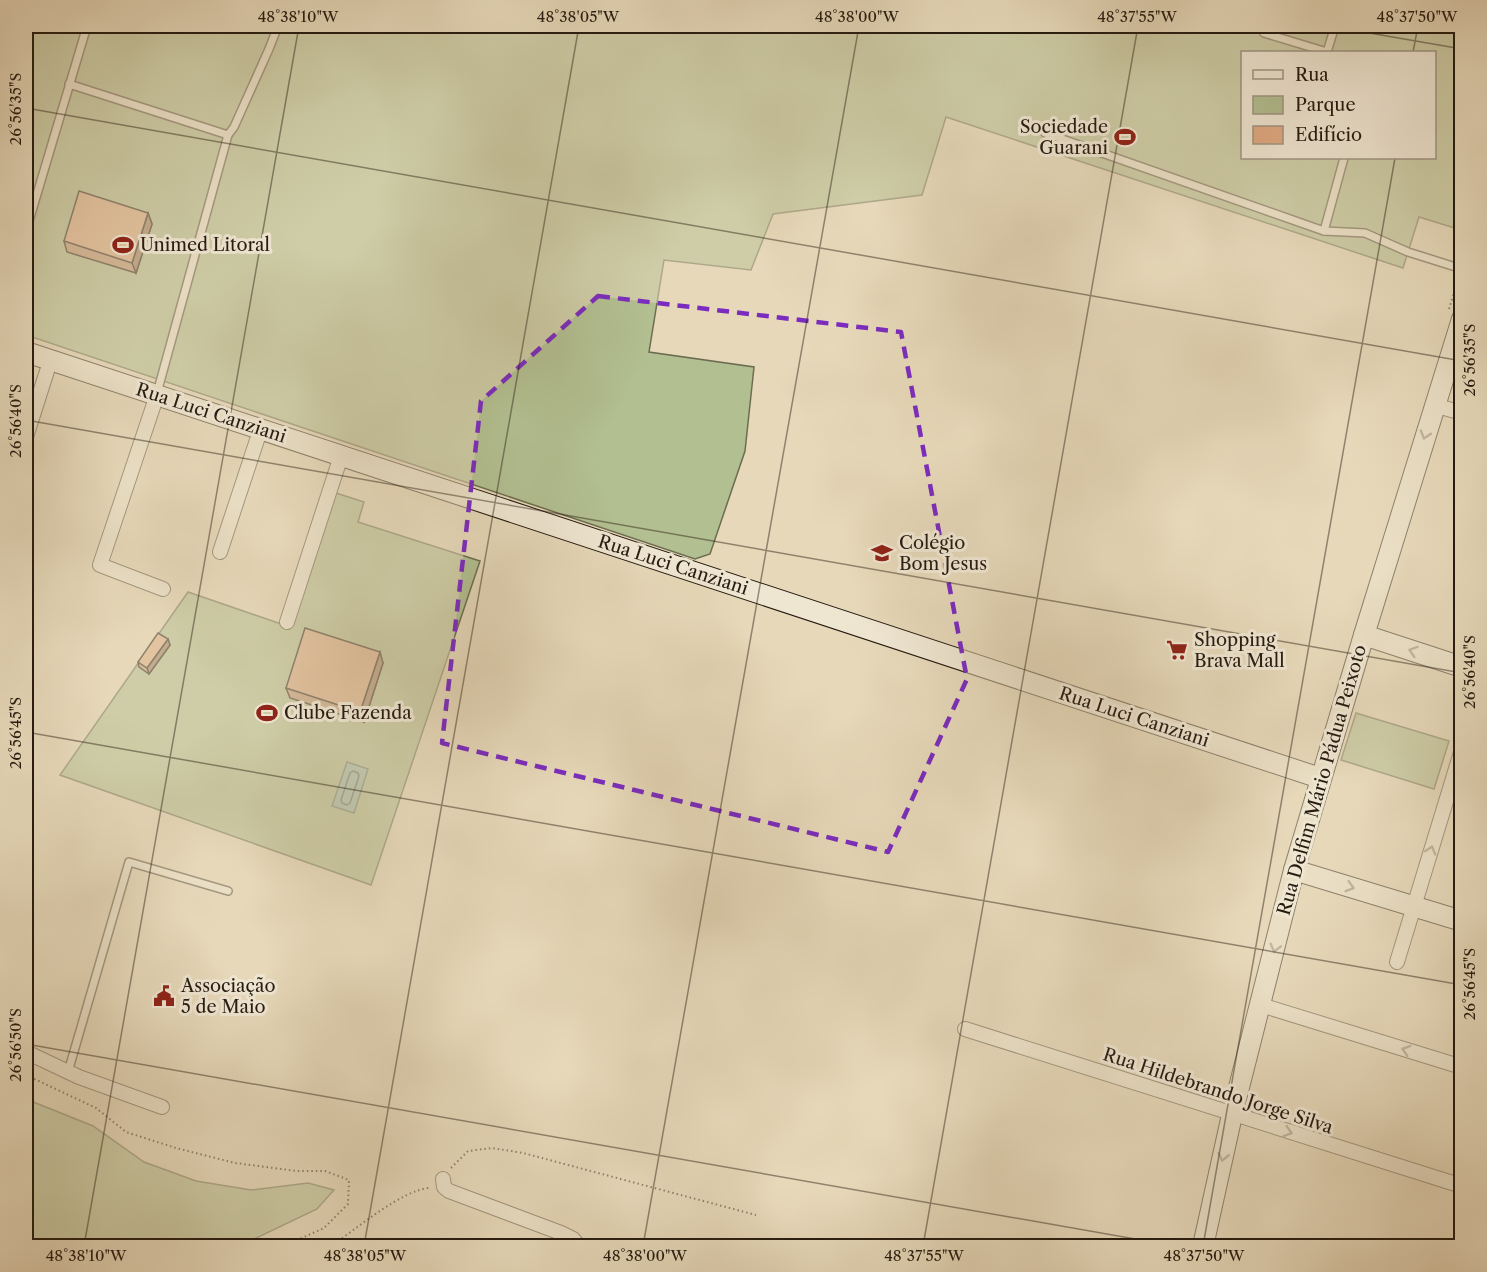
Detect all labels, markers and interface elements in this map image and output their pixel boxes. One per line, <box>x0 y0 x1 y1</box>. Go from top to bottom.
text: 48°38'10"W <box>258 7 339 26</box>
text: 48°38'05"W <box>537 7 620 26</box>
text: 48°38'00"W <box>815 7 900 26</box>
text: 48°37'55"W <box>1097 7 1177 26</box>
text: 48°37'50"W <box>1376 7 1458 26</box>
legend <box>1241 51 1436 159</box>
text: Rua <box>1295 64 1329 86</box>
text: 26°56'35"S <box>6 73 25 145</box>
text: Parque <box>1295 94 1356 116</box>
place label: Sociedade Guarani <box>1020 116 1109 159</box>
text: Edifício <box>1295 124 1362 146</box>
sports icon: Sociedade Guarani <box>1113 125 1137 149</box>
sports icon: Unimed Litoral <box>111 233 135 257</box>
place label: Unimed Litoral <box>140 234 270 256</box>
text: 26°56'35"S <box>1460 324 1479 396</box>
street label: Rua Luci Canziani <box>133 378 289 448</box>
text: 26°56'40"S <box>6 384 25 458</box>
one-way arrow <box>1420 429 1432 440</box>
street label: Rua Luci Canziani <box>595 530 751 600</box>
place label: Colégio Bom Jesus <box>899 532 987 575</box>
school or university icon: Colégio Bom Jesus <box>870 541 894 565</box>
place label: Shopping Brava Mall <box>1194 629 1285 672</box>
text: 26°56'40"S <box>1460 635 1479 709</box>
supermarket icon: Shopping Brava Mall <box>1165 638 1189 662</box>
street label: Rua Delfim Mário Pádua Peixoto <box>1273 642 1371 918</box>
one-way arrow <box>1408 646 1418 658</box>
street label: Rua Luci Canziani <box>1056 682 1212 752</box>
text: 26°56'45"S <box>6 697 25 769</box>
sports icon: Clube Fazenda <box>255 701 279 725</box>
place label: Clube Fazenda <box>284 702 412 724</box>
one-way arrow <box>1424 845 1436 856</box>
one-way arrow <box>1344 880 1355 892</box>
one-way arrow <box>1269 942 1282 952</box>
text: 26°56'45"S <box>1460 948 1479 1020</box>
place label: Associação 5 de Maio <box>180 975 276 1018</box>
public building icon: Associação 5 de Maio <box>152 984 176 1008</box>
text: 26°56'50"S <box>6 1008 25 1082</box>
street label: Rua Hildebrando Jorge Silva <box>1100 1043 1336 1139</box>
one-way arrow <box>1401 1045 1412 1057</box>
one-way arrow <box>1282 1125 1293 1137</box>
one-way arrow <box>1217 1152 1230 1162</box>
text: 48°38'10"W <box>46 1246 127 1265</box>
text: 48°38'05"W <box>324 1246 407 1265</box>
text: 48°38'00"W <box>603 1246 688 1265</box>
text: 48°37'55"W <box>884 1246 964 1265</box>
text: 48°37'50"W <box>1163 1246 1245 1265</box>

